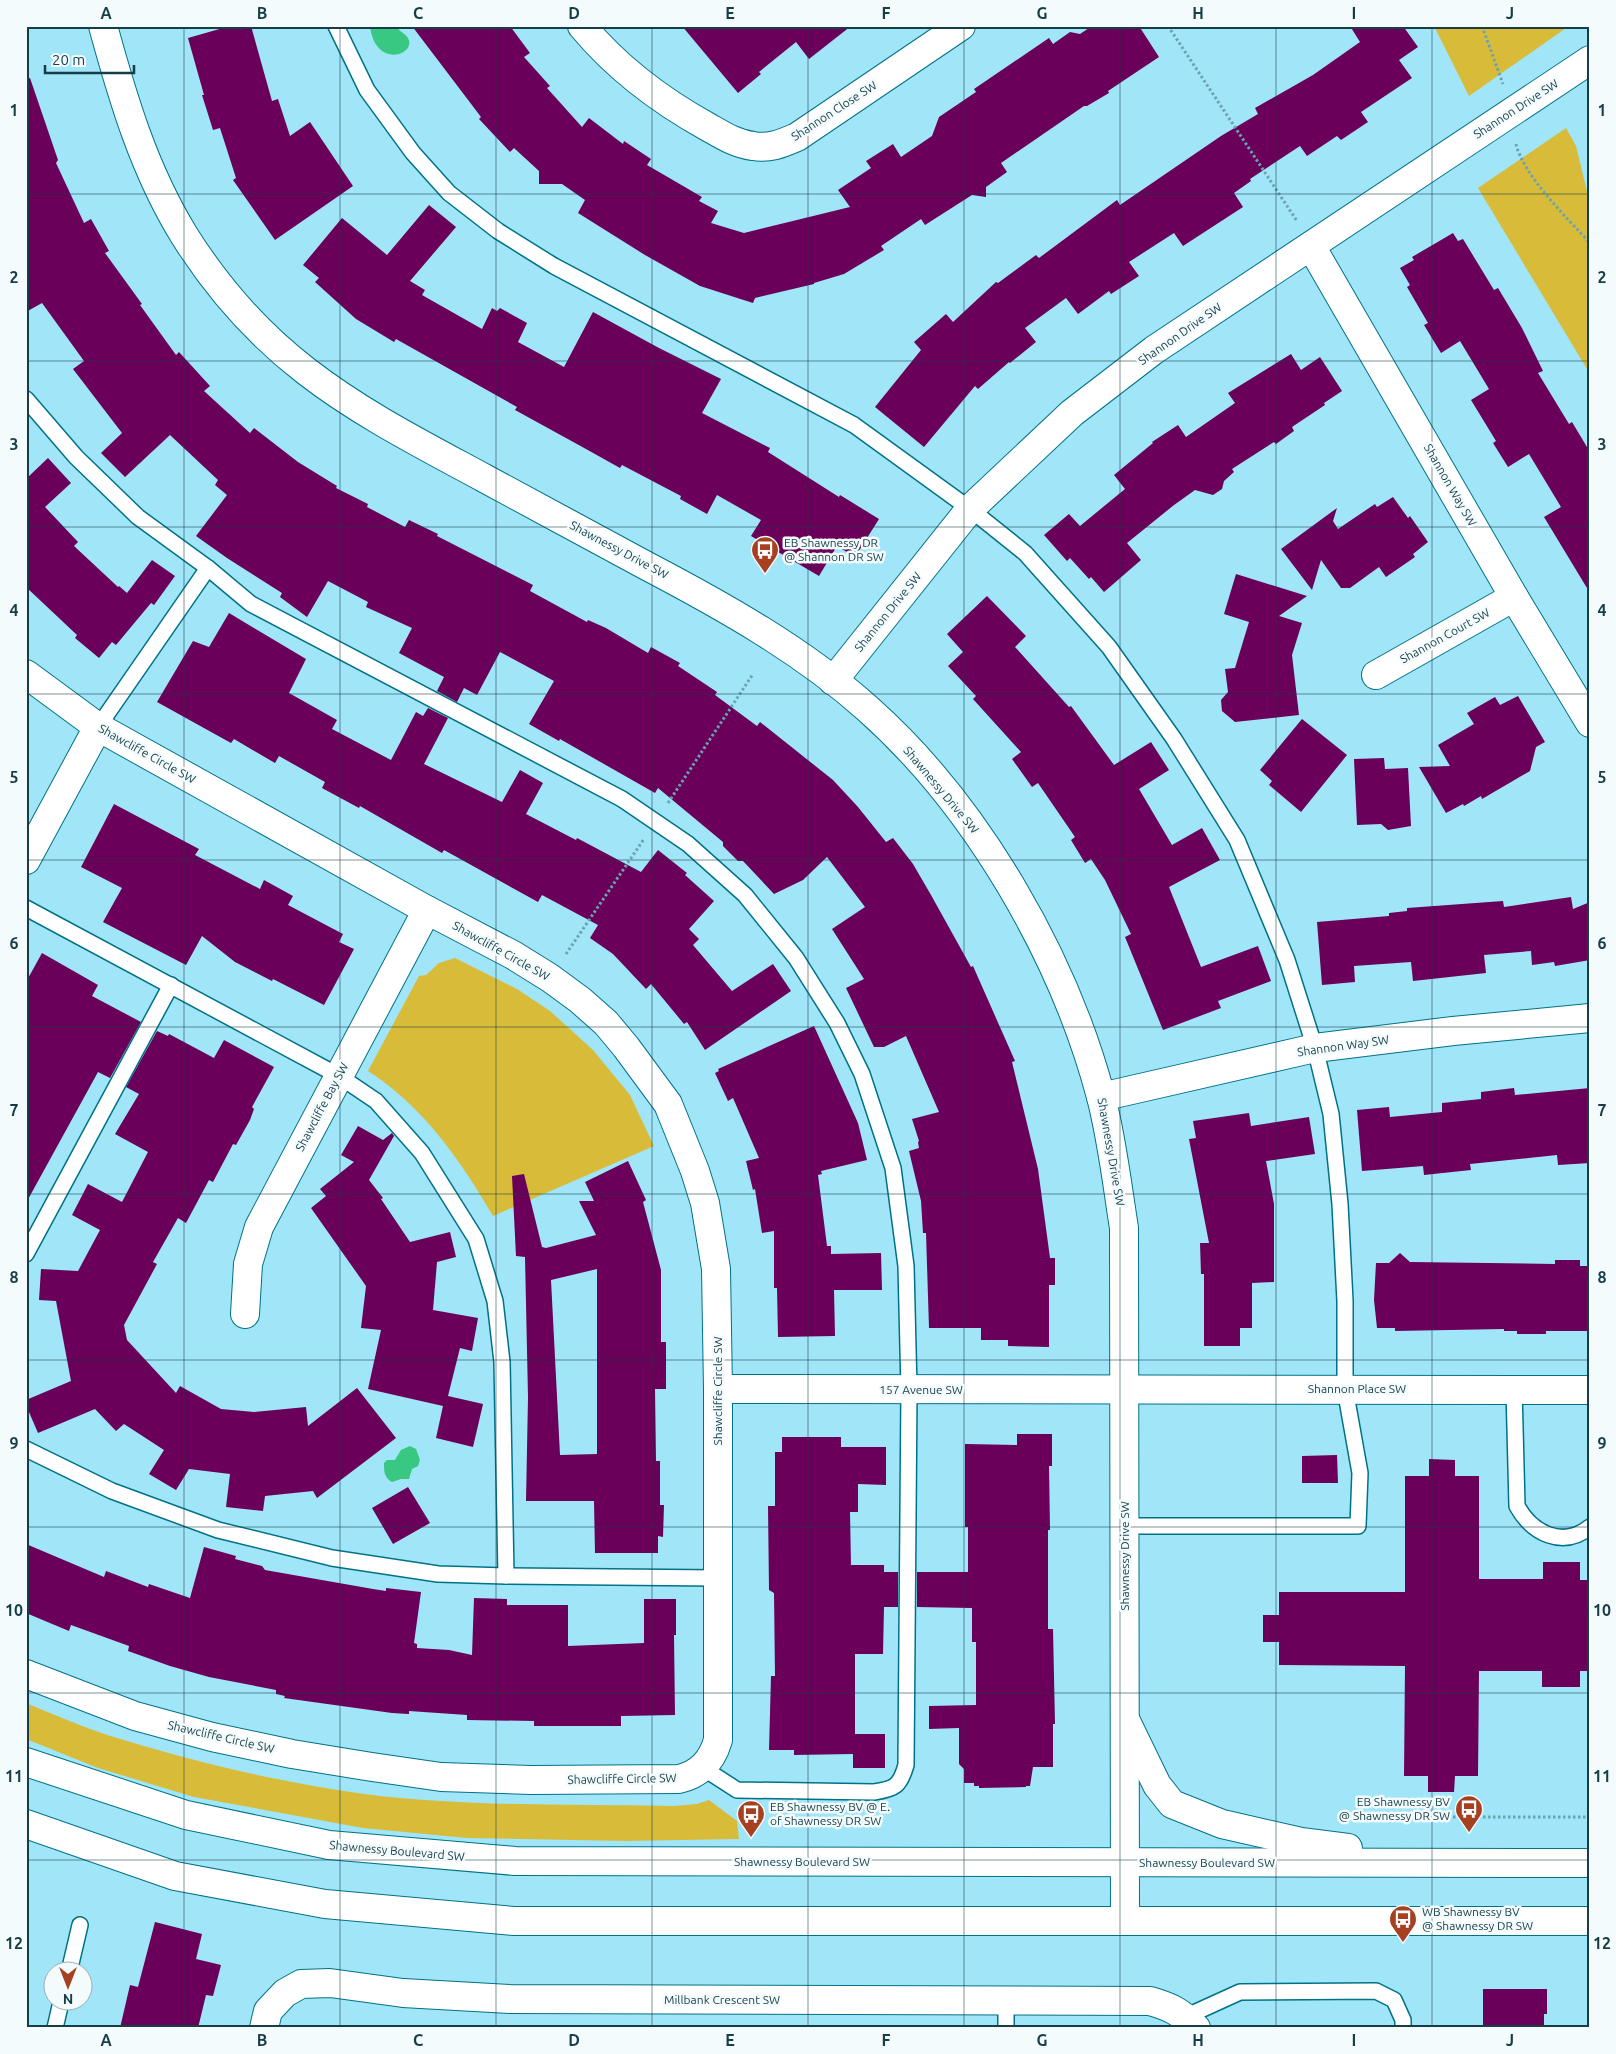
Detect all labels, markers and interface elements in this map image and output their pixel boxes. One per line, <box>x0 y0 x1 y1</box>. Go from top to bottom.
text: A <box>100 4 112 22</box>
text: B <box>257 4 267 22</box>
text: C <box>413 4 423 22</box>
text: D <box>568 4 580 22</box>
text: E <box>725 4 735 22</box>
text: F <box>882 4 891 22</box>
text: G <box>1036 4 1048 22</box>
text: H <box>1192 4 1204 22</box>
text: I <box>1352 4 1356 22</box>
text: J <box>1506 4 1514 22</box>
scale bar <box>45 42 134 74</box>
text: 20 m <box>52 51 85 68</box>
street label: Shannon Drive SW <box>1471 76 1560 141</box>
street label: Shannon Close SW <box>789 78 879 143</box>
text: 1 <box>9 101 19 119</box>
text: 1 <box>1597 101 1607 119</box>
text: 2 <box>9 268 19 286</box>
text: 2 <box>1597 268 1607 286</box>
street label: Shannon Drive SW <box>1136 300 1224 367</box>
text: 3 <box>9 435 19 453</box>
text: 3 <box>1597 435 1607 453</box>
street label: Shannon Way SW <box>1422 441 1479 528</box>
street label: Shawnessy Drive SW <box>568 518 671 581</box>
bus stop icon: EB Shawnessy DR @ Shannon DR SW <box>750 535 780 574</box>
place label: EB Shawnessy DR @ Shannon DR SW <box>784 536 884 563</box>
street label: Shannon Drive SW <box>852 569 924 654</box>
text: 4 <box>9 601 19 619</box>
text: 4 <box>1597 601 1607 619</box>
street label: Shannon Court SW <box>1398 606 1492 666</box>
street label: Shawcliffe Circle SW <box>96 721 198 786</box>
street label: Shawnessy Drive SW <box>901 744 982 836</box>
text: 5 <box>9 768 19 786</box>
text: 5 <box>1597 768 1607 786</box>
street label: Shawcliffe Circle SW <box>450 918 552 983</box>
text: 6 <box>9 934 19 952</box>
text: 6 <box>1597 934 1607 952</box>
street label: Shannon Way SW <box>1296 1033 1390 1058</box>
street label: Shawcliffe Bay SW <box>293 1060 350 1153</box>
street label: Shawnessy Drive SW <box>1096 1097 1127 1207</box>
text: 7 <box>9 1101 19 1119</box>
text: 7 <box>1597 1101 1607 1119</box>
text: 8 <box>9 1268 19 1286</box>
text: 8 <box>1597 1268 1607 1286</box>
street label: Shawcliffe Circle SW <box>711 1336 724 1446</box>
street label: Shannon Place SW <box>1308 1382 1406 1395</box>
street label: 157 Avenue SW <box>879 1383 963 1396</box>
text: 9 <box>9 1434 19 1452</box>
text: 9 <box>1597 1434 1607 1452</box>
street label: Shawnessy Drive SW <box>1118 1501 1131 1611</box>
text: 10 <box>5 1601 23 1619</box>
text: 10 <box>1593 1601 1611 1619</box>
street label: Shawcliffe Circle SW <box>167 1718 276 1755</box>
text: 11 <box>5 1767 23 1785</box>
text: 11 <box>1593 1767 1611 1785</box>
street label: Shawcliffe Circle SW <box>567 1771 677 1786</box>
bus stop icon: EB Shawnessy BV @ Shawnessy DR SW <box>1454 1794 1484 1833</box>
place label: EB Shawnessy BV @ Shawnessy DR SW <box>1339 1795 1450 1822</box>
bus stop icon: EB Shawnessy BV @ E. of Shawnessy DR SW <box>736 1799 766 1838</box>
place label: EB Shawnessy BV @ E. of Shawnessy DR SW <box>770 1800 890 1827</box>
street label: Shawnessy Boulevard SW <box>329 1838 465 1863</box>
street label: Shawnessy Boulevard SW <box>734 1855 870 1868</box>
street label: Shawnessy Boulevard SW <box>1139 1856 1275 1869</box>
bus stop icon: WB Shawnessy BV @ Shawnessy DR SW <box>1388 1904 1418 1943</box>
place label: WB Shawnessy BV @ Shawnessy DR SW <box>1422 1905 1533 1932</box>
text: 12 <box>5 1934 23 1952</box>
text: 12 <box>1593 1934 1611 1952</box>
north arrow <box>42 1962 92 2012</box>
text: N <box>63 1991 73 2007</box>
street label: Millbank Crescent SW <box>664 1993 780 2006</box>
text: A <box>100 2031 112 2049</box>
text: B <box>257 2031 267 2049</box>
text: C <box>413 2031 423 2049</box>
text: D <box>568 2031 580 2049</box>
text: E <box>725 2031 735 2049</box>
text: F <box>882 2031 891 2049</box>
text: G <box>1036 2031 1048 2049</box>
text: H <box>1192 2031 1204 2049</box>
text: I <box>1352 2031 1356 2049</box>
text: J <box>1506 2031 1514 2049</box>

